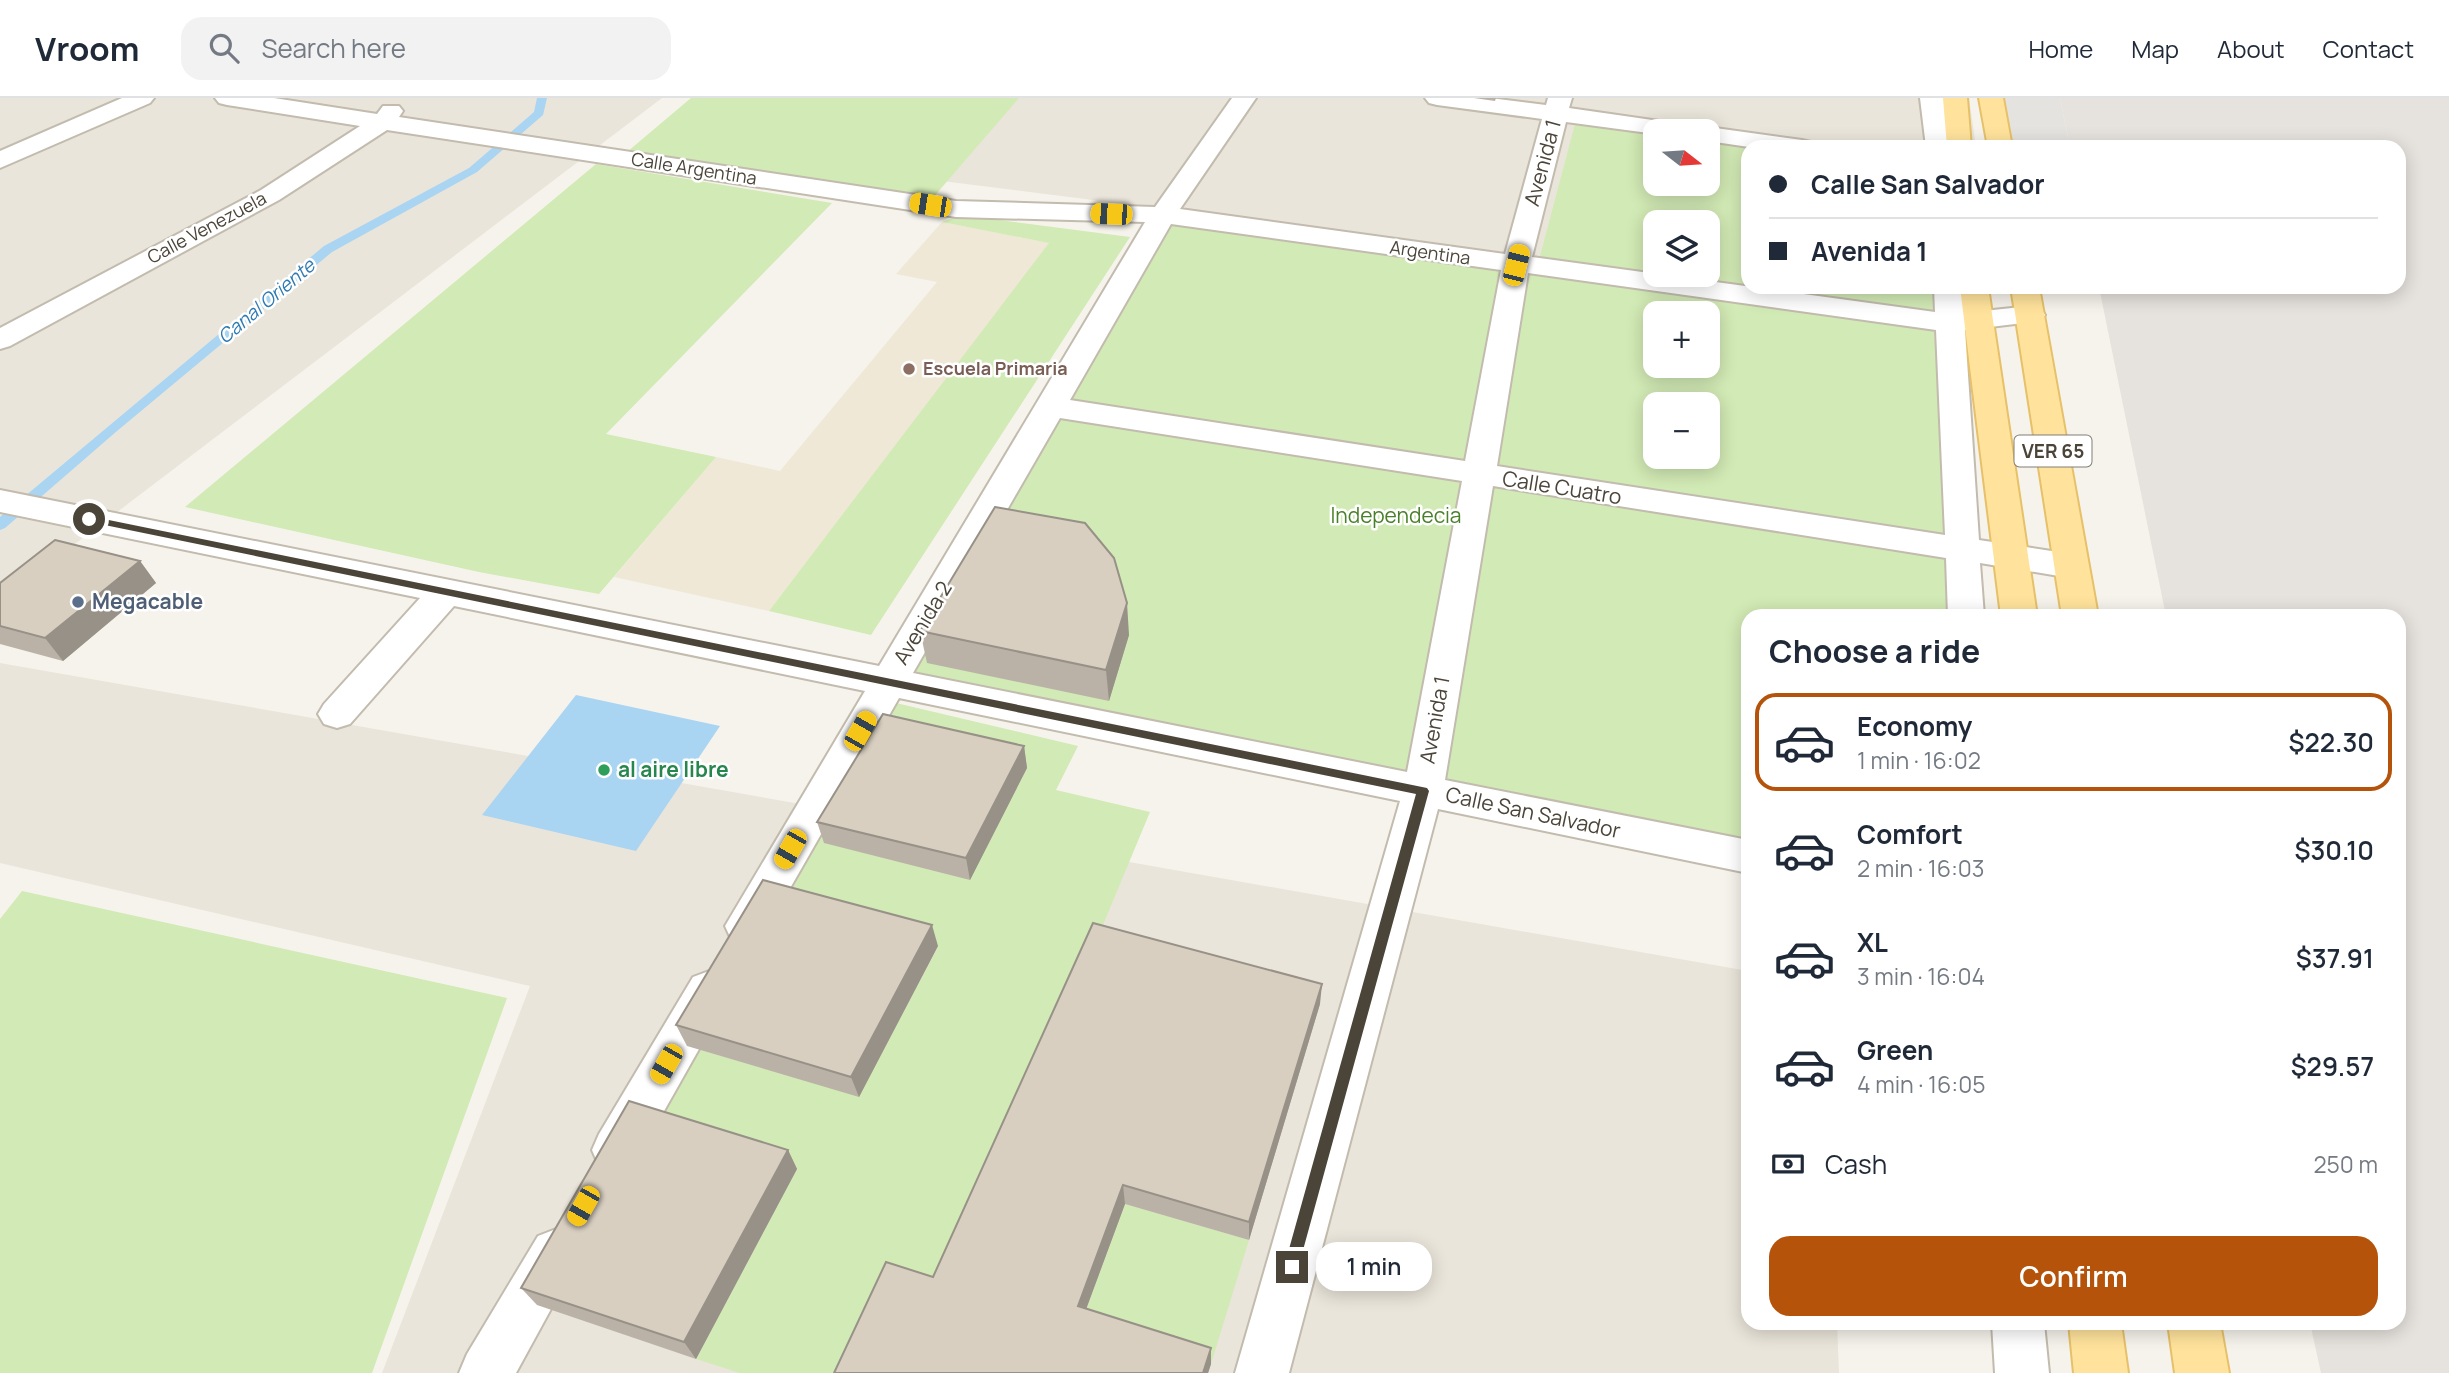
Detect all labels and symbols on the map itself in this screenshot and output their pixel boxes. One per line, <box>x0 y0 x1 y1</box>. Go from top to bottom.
street label: Avenida 1 <box>1517 116 1567 209</box>
north arrow <box>1643 119 1720 196</box>
street label: Calle Argentina <box>630 146 759 190</box>
street label: Calle Venezuela <box>143 186 270 269</box>
car <box>908 191 953 219</box>
car <box>1090 203 1133 225</box>
street label: Argentina <box>1388 234 1472 270</box>
car <box>1501 242 1532 288</box>
water label: Canal Oriente <box>212 251 322 349</box>
place label: Escuela Primaria <box>923 356 1068 380</box>
marker: Escuela Primaria <box>901 361 917 377</box>
road number: VER 65 <box>2014 436 2092 466</box>
street label: Calle Cuatro <box>1501 464 1624 510</box>
park label: Independecia <box>1330 501 1462 529</box>
route start <box>73 503 105 535</box>
street label: Avenida 2 <box>886 576 958 669</box>
place label: Megacable <box>92 587 203 615</box>
marker: Megacable <box>70 594 86 610</box>
street label: Avenida 1 <box>1413 674 1455 766</box>
car <box>841 708 880 754</box>
place label: al aire libre <box>618 755 729 783</box>
marker: al aire libre <box>596 762 612 778</box>
street label: Calle San Salvador <box>1443 780 1624 844</box>
car <box>771 826 810 872</box>
car <box>647 1041 686 1087</box>
car <box>564 1183 603 1229</box>
callout: 1 min <box>1316 1242 1432 1292</box>
route end <box>1276 1251 1308 1283</box>

